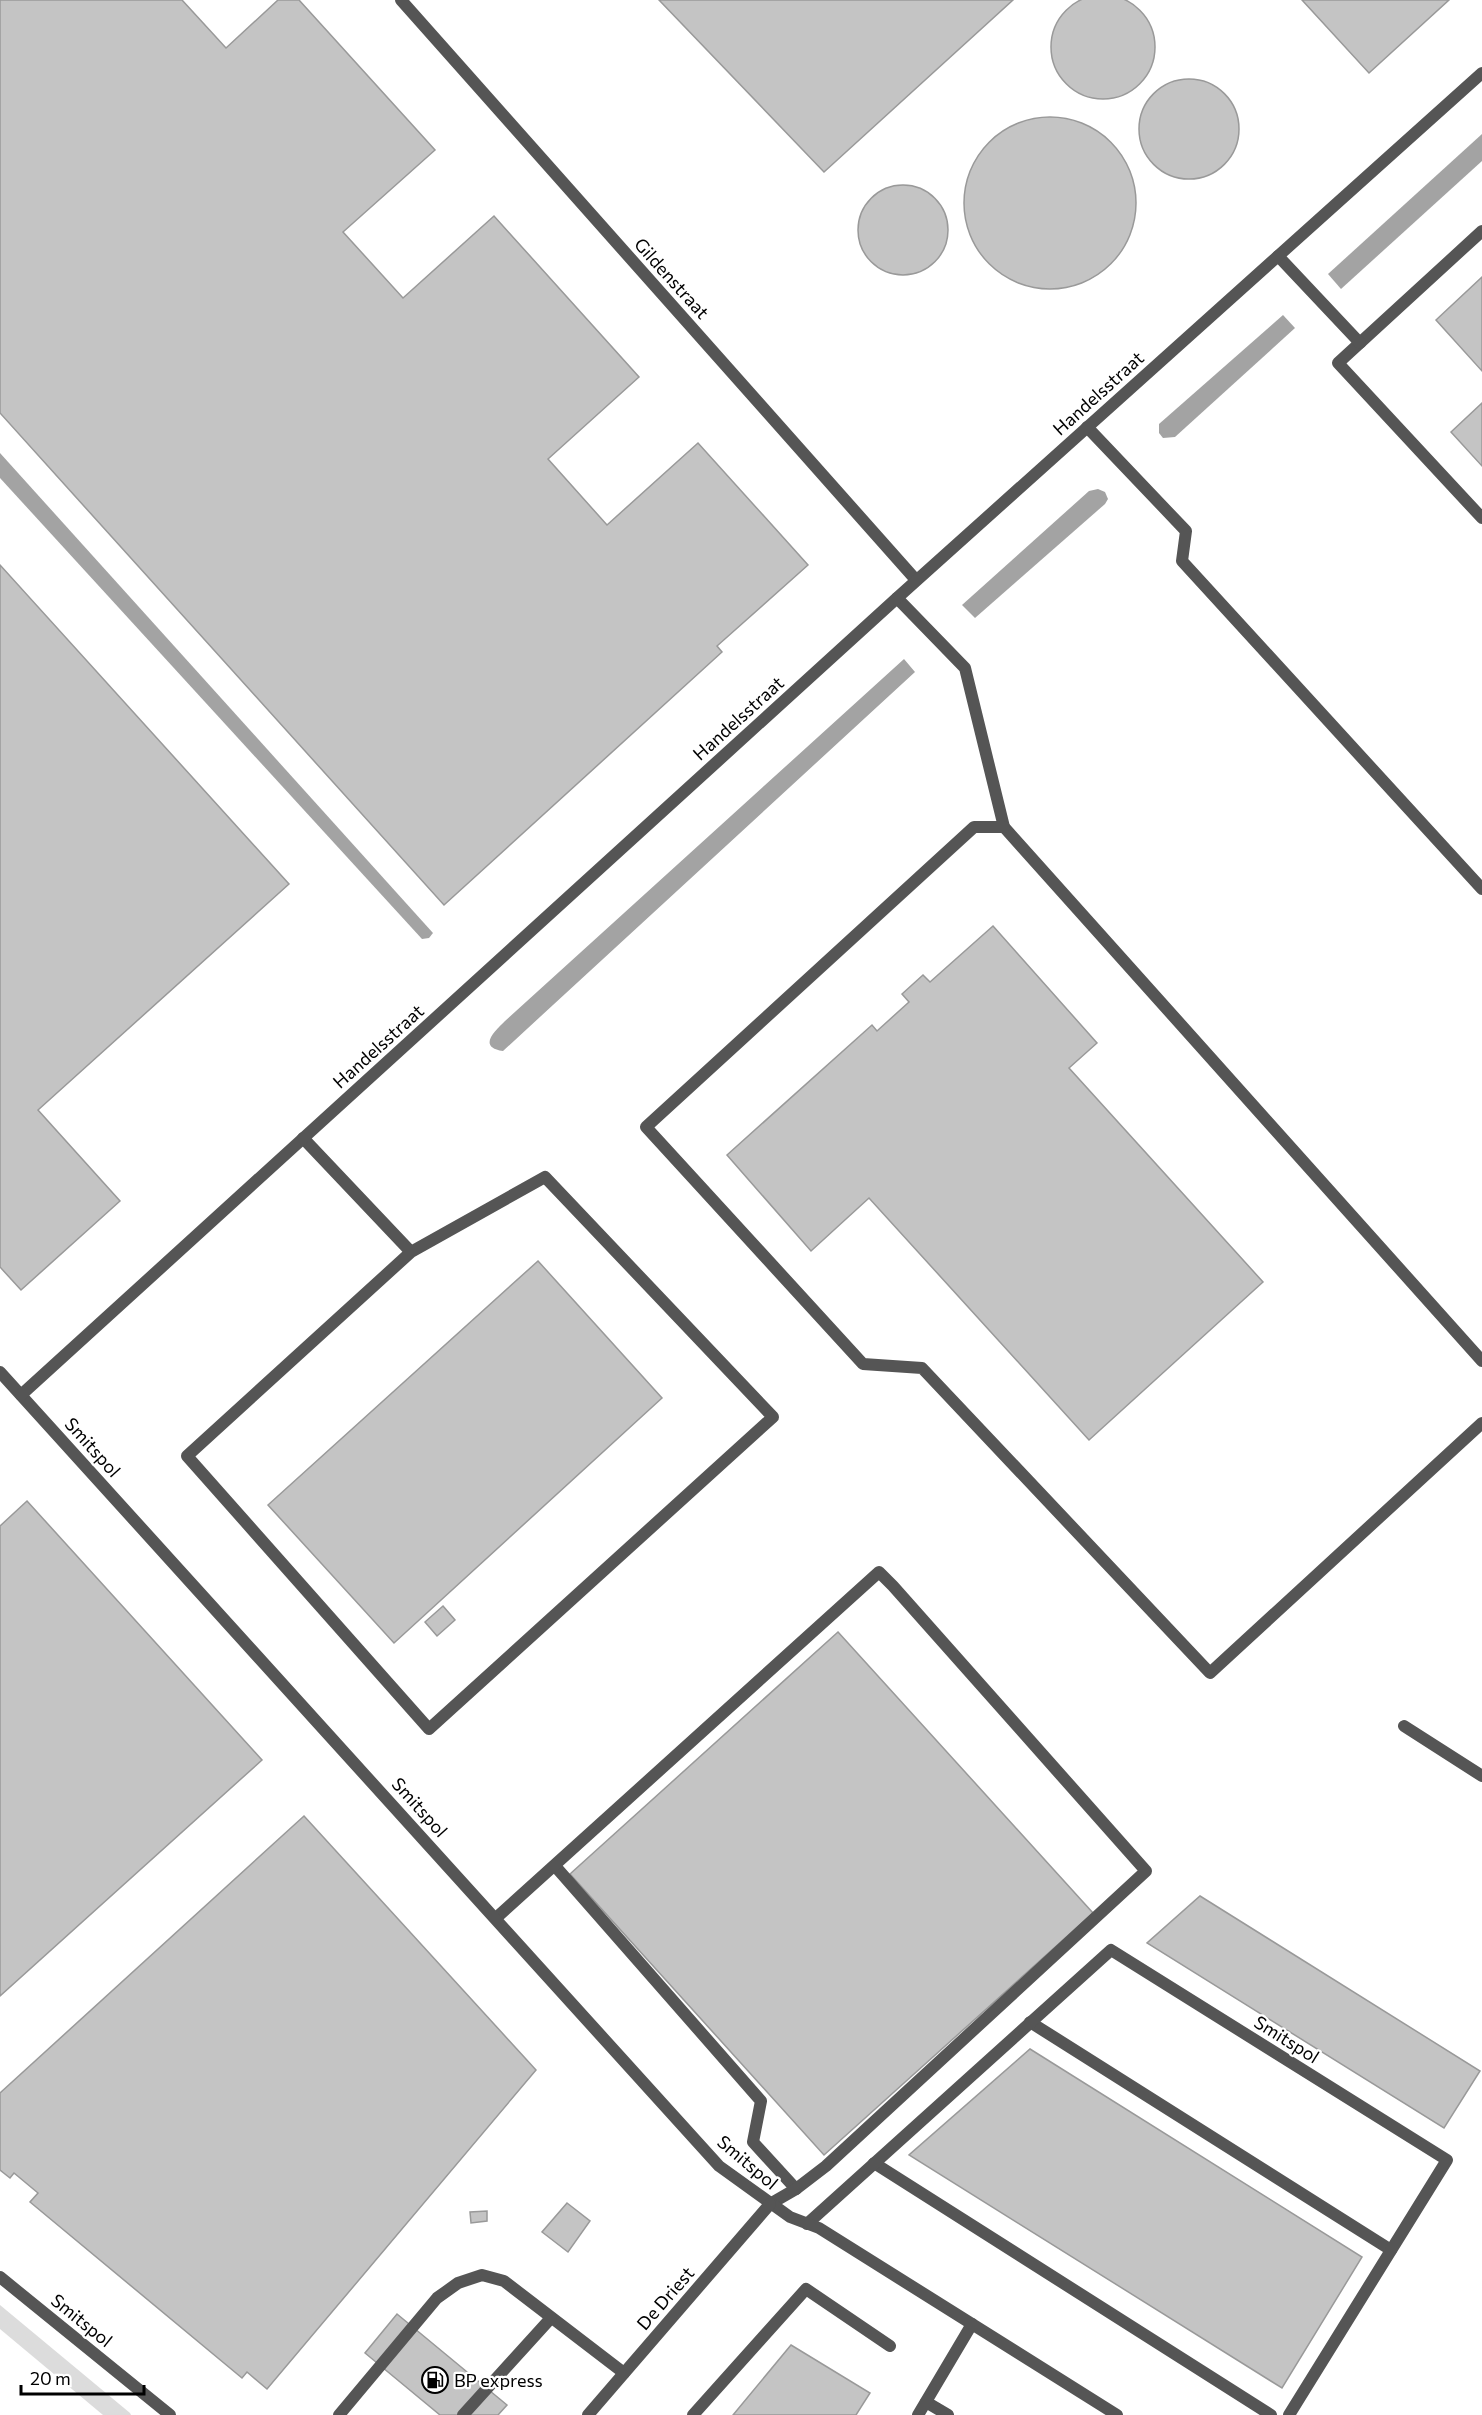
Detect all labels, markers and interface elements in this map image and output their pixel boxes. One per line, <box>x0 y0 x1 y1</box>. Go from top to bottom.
street label: Gildenstraat <box>630 233 714 323</box>
street label: Handelsstraat <box>1048 346 1148 440</box>
street label: Handelsstraat <box>688 671 788 765</box>
street label: Handelsstraat <box>328 999 428 1093</box>
street label: Smitspol <box>61 1413 125 1481</box>
street label: Smitspol <box>388 1773 452 1841</box>
street label: Smitspol <box>1250 2010 1324 2068</box>
street label: Smitspol <box>713 2130 783 2194</box>
street label: De Driest <box>632 2262 698 2334</box>
street label: Smitspol <box>47 2289 117 2351</box>
scale bar <box>21 2358 144 2396</box>
fuel station icon: BP express <box>420 2365 450 2395</box>
text: 20 m <box>30 2367 71 2389</box>
place label: BP express <box>454 2369 543 2391</box>

